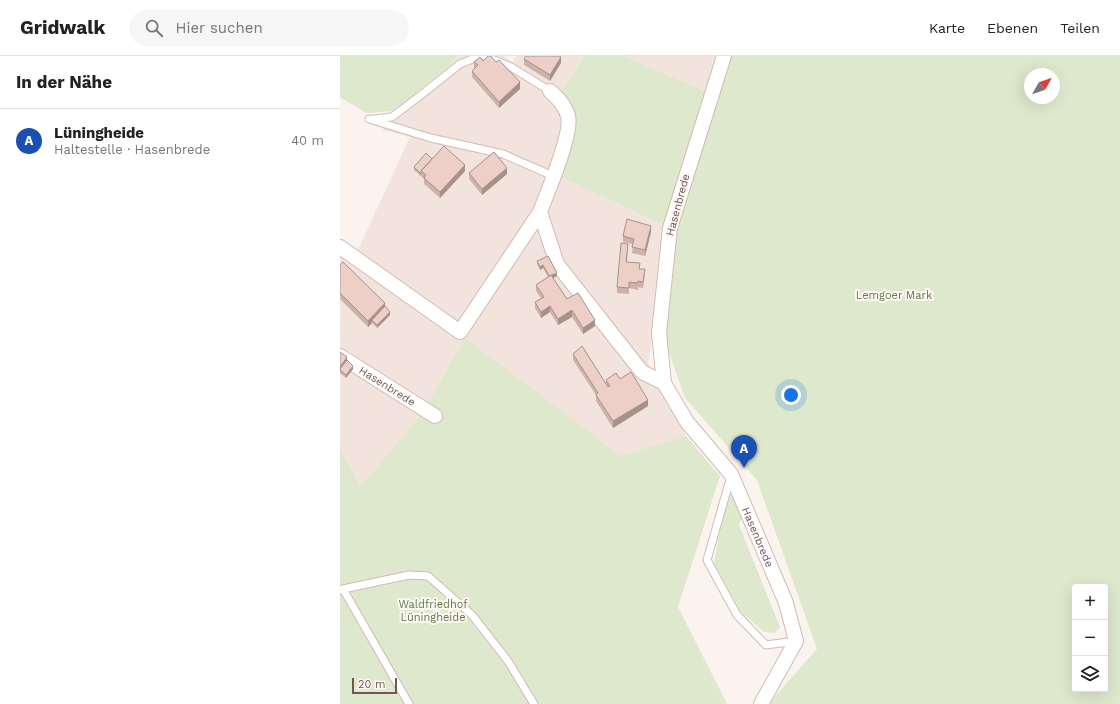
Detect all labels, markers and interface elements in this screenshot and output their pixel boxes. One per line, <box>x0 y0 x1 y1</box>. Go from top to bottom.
search box <box>129 10 409 46</box>
text: Gridwalk <box>20 16 105 39</box>
icon: search <box>143 17 165 39</box>
text: Hier suchen <box>175 19 263 37</box>
text: Karte <box>929 20 965 36</box>
text: Ebenen <box>987 20 1038 36</box>
text: Teilen <box>1060 20 1100 36</box>
north arrow <box>1024 68 1060 104</box>
text: In der Nähe <box>16 72 112 92</box>
text: Lüningheide <box>54 124 144 142</box>
text: A <box>25 133 33 148</box>
text: 40 m <box>291 133 324 148</box>
text: Haltestelle · Hasenbrede <box>54 142 210 157</box>
street label: Hasenbrede <box>663 172 693 238</box>
park label: Lemgoer Mark <box>856 289 932 302</box>
street label: Hasenbrede <box>357 363 418 409</box>
your location <box>781 385 801 405</box>
pin: A <box>731 435 757 468</box>
street label: Hasenbrede <box>739 505 776 569</box>
map controls <box>1072 584 1108 692</box>
button: + <box>1072 584 1108 620</box>
park label: Waldfriedhof Lüningheide <box>398 598 468 624</box>
button: − <box>1072 620 1108 656</box>
button: layers <box>1072 656 1108 692</box>
scale bar <box>352 676 397 695</box>
text: 20 m <box>358 678 386 691</box>

